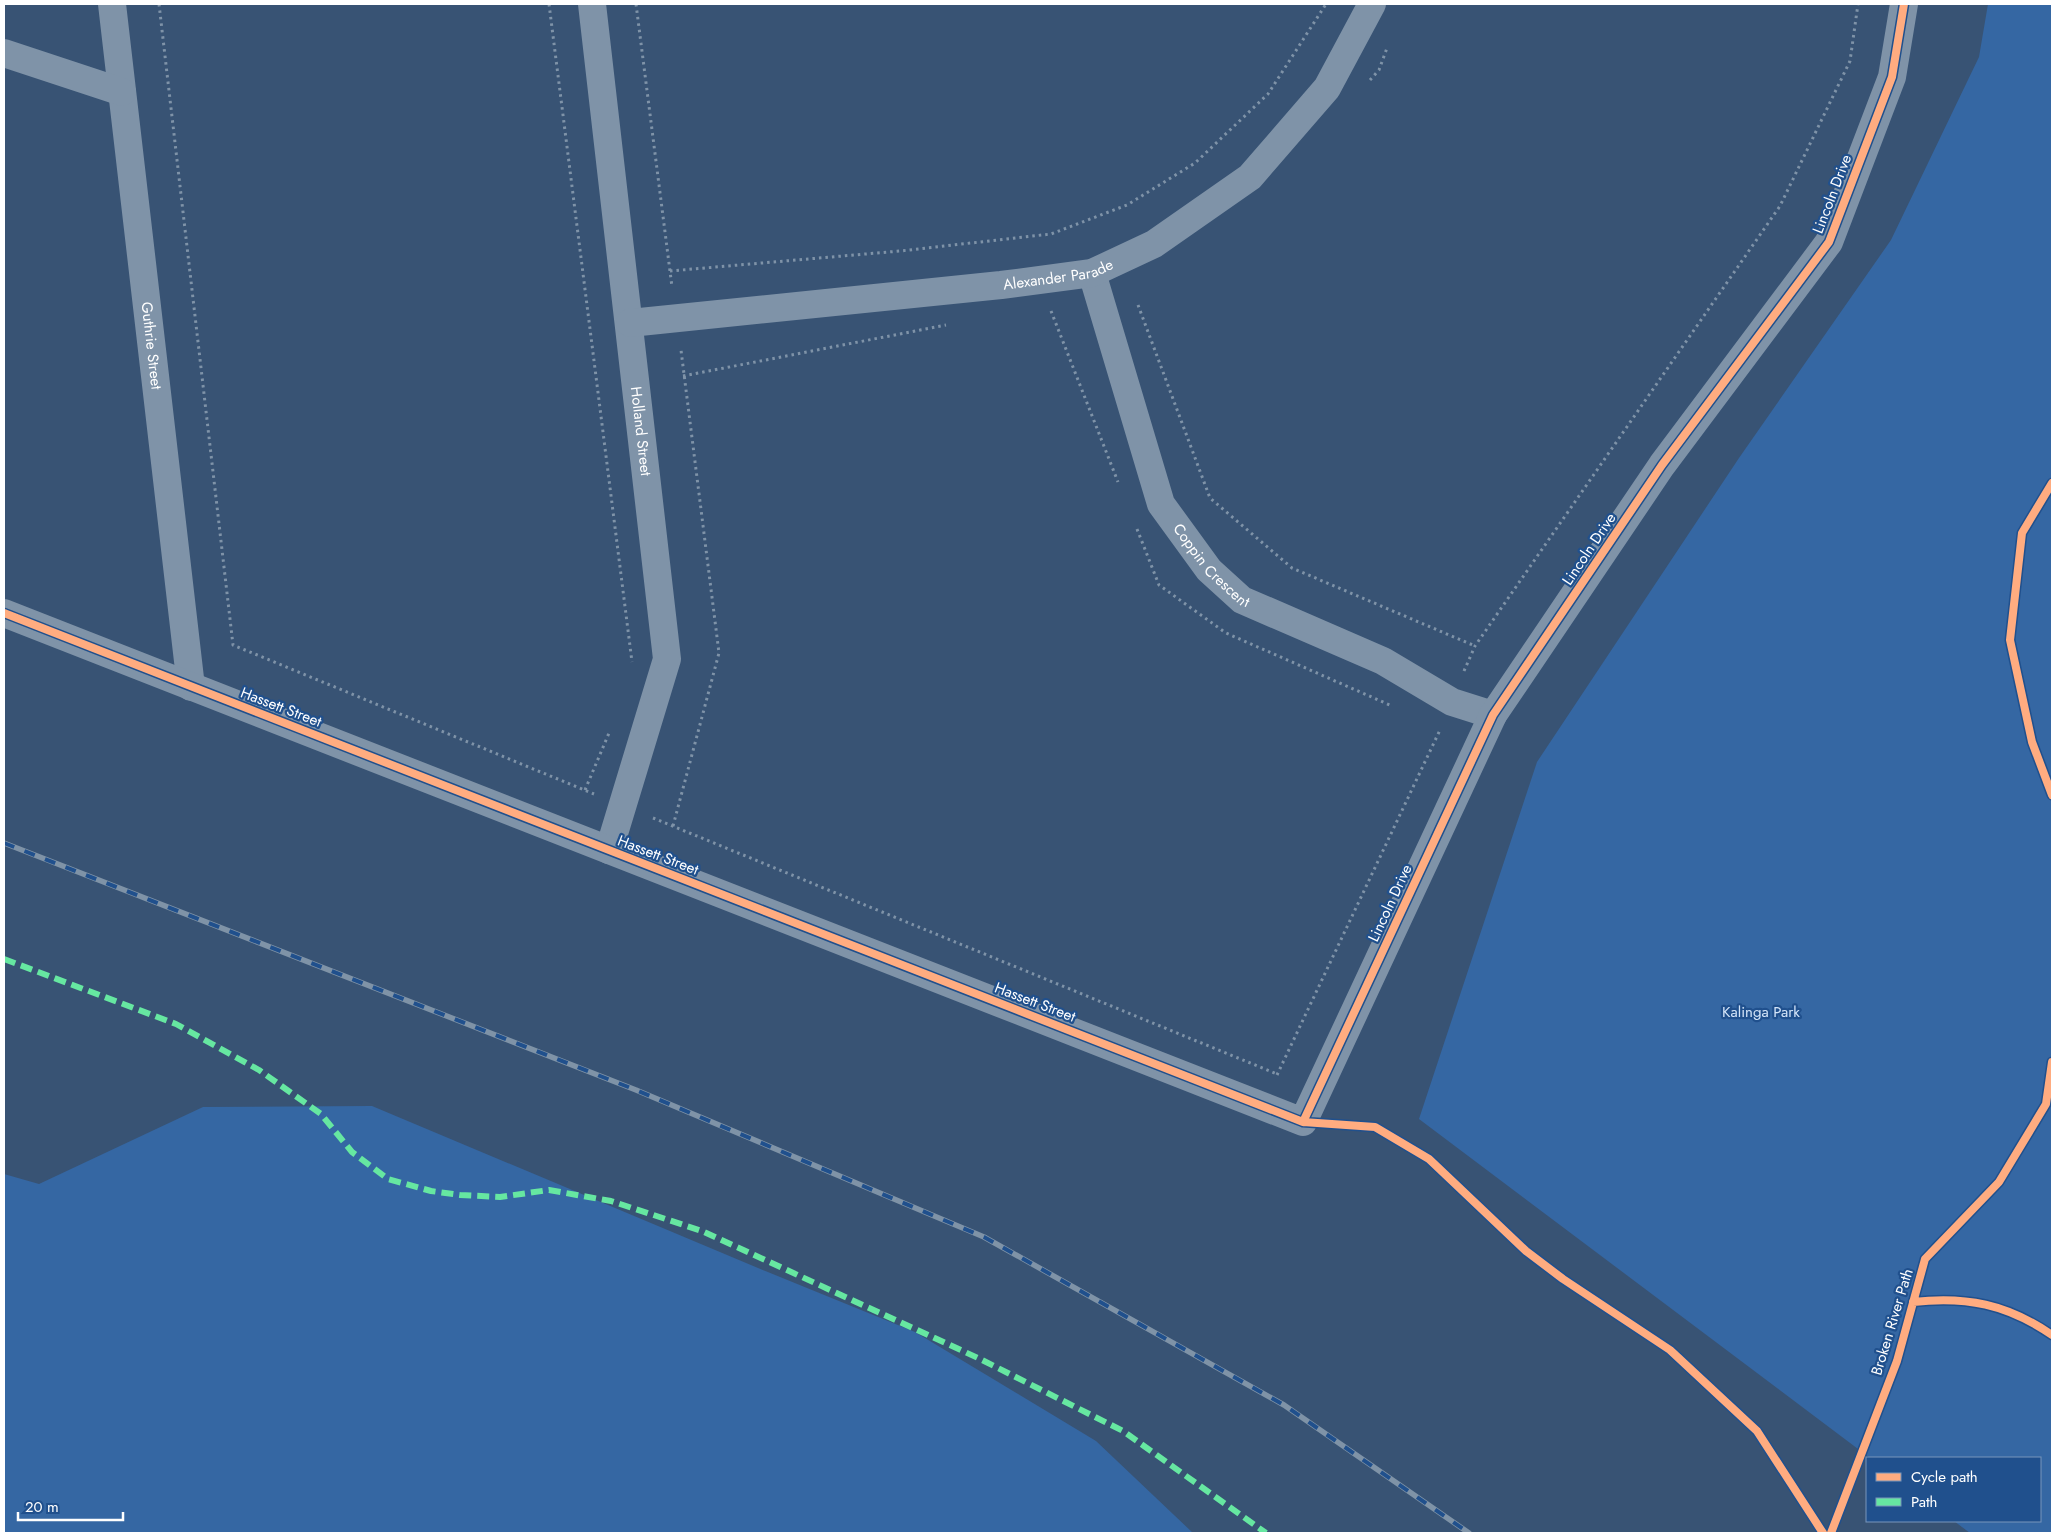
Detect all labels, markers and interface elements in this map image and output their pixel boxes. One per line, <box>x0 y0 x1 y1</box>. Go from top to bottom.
street label: Lincoln Drive <box>1807 151 1857 237</box>
street label: Alexander Parade <box>1002 254 1117 296</box>
street label: Guthrie Street <box>136 301 168 391</box>
street label: Holland Street <box>625 385 657 477</box>
street label: Lincoln Drive <box>1557 508 1621 590</box>
street label: Coppin Crescent <box>1168 519 1253 613</box>
street label: Hassett Street <box>237 681 325 733</box>
street label: Hassett Street <box>614 829 702 881</box>
street label: Lincoln Drive <box>1362 860 1418 945</box>
street label: Hassett Street <box>991 976 1079 1028</box>
park label: Kalinga Park <box>1722 1001 1800 1023</box>
street label: Broken River Path <box>1865 1266 1919 1378</box>
legend <box>1866 1457 2041 1522</box>
text: Cycle path <box>1911 1466 1978 1488</box>
scale bar <box>18 1490 122 1522</box>
text: Path <box>1911 1491 1937 1513</box>
text: 20 m <box>25 1496 59 1518</box>

